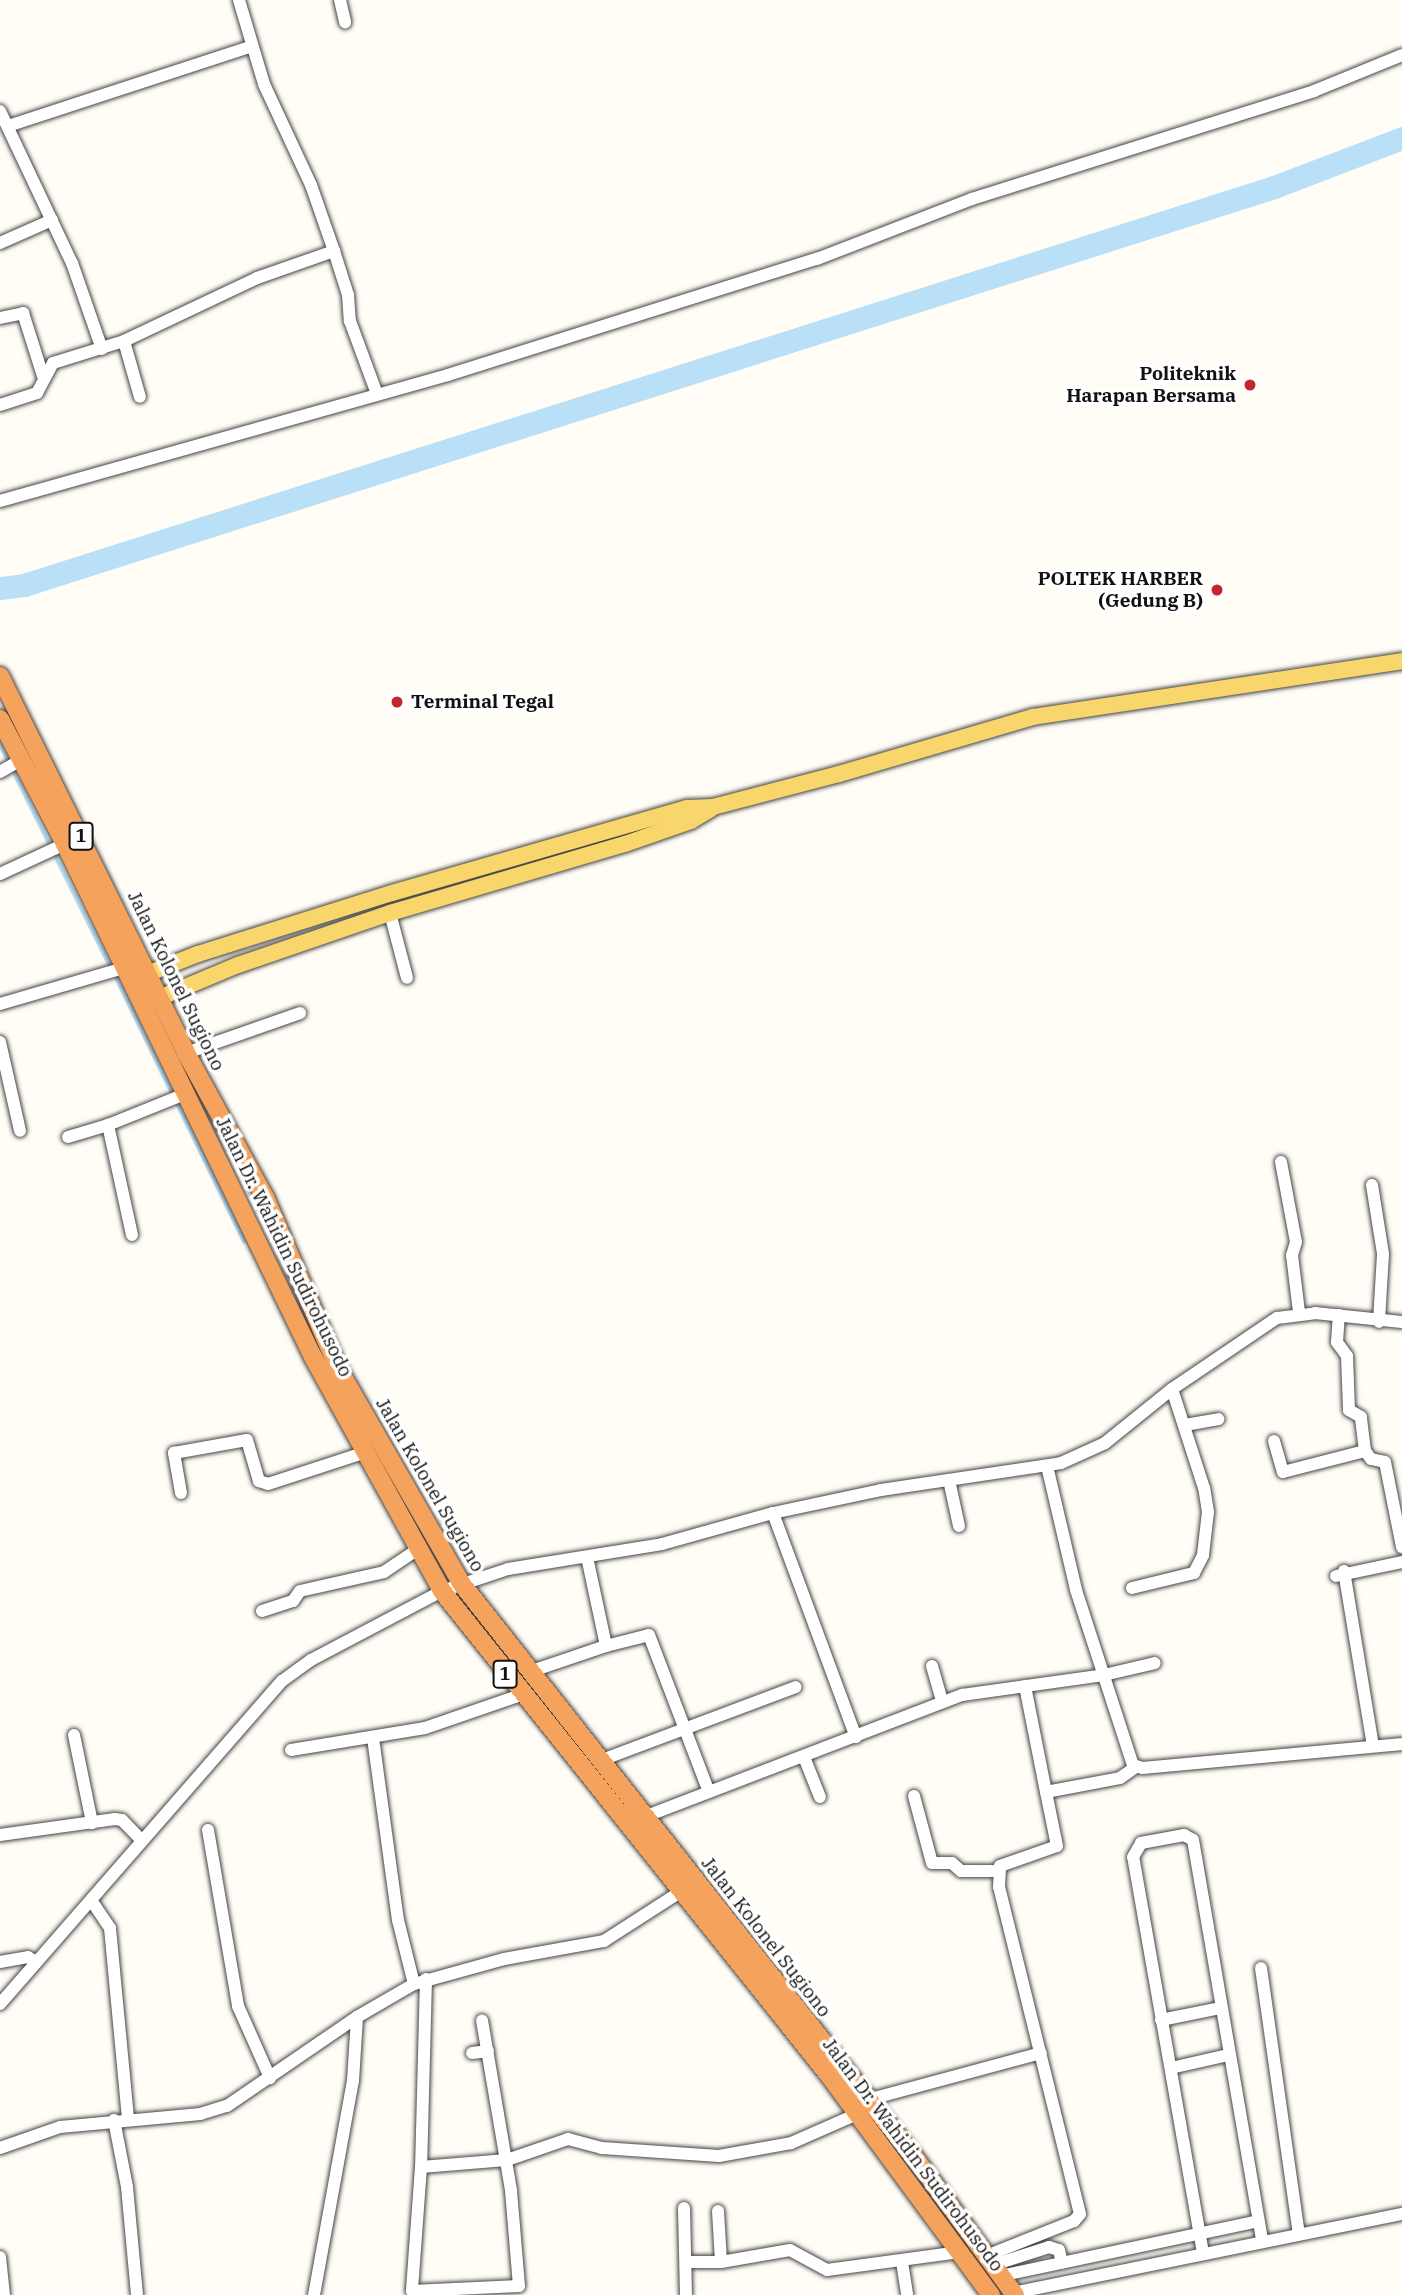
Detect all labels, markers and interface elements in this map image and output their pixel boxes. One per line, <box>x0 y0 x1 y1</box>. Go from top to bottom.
place label: Politeknik Harapan Bersama <box>1066 363 1236 407</box>
marker: Politeknik Harapan Bersama <box>1242 377 1258 393</box>
place label: POLTEK HARBER (Gedung B) <box>1038 568 1203 612</box>
marker: POLTEK HARBER (Gedung B) <box>1209 582 1225 598</box>
place label: Terminal Tegal <box>411 691 554 713</box>
marker: Terminal Tegal <box>389 694 405 710</box>
road number: 1 <box>67 822 95 850</box>
street label: Jalan Kolonel Sugiono <box>123 888 229 1074</box>
street label: Jalan Dr. Wahidin Sudirohusodo <box>211 1113 357 1381</box>
street label: Jalan Kolonel Sugiono <box>371 1394 489 1576</box>
road number: 1 <box>491 1660 519 1688</box>
street label: Jalan Kolonel Sugiono <box>696 1852 836 2022</box>
street label: Jalan Dr. Wahidin Sudirohusodo <box>818 2034 1008 2276</box>

